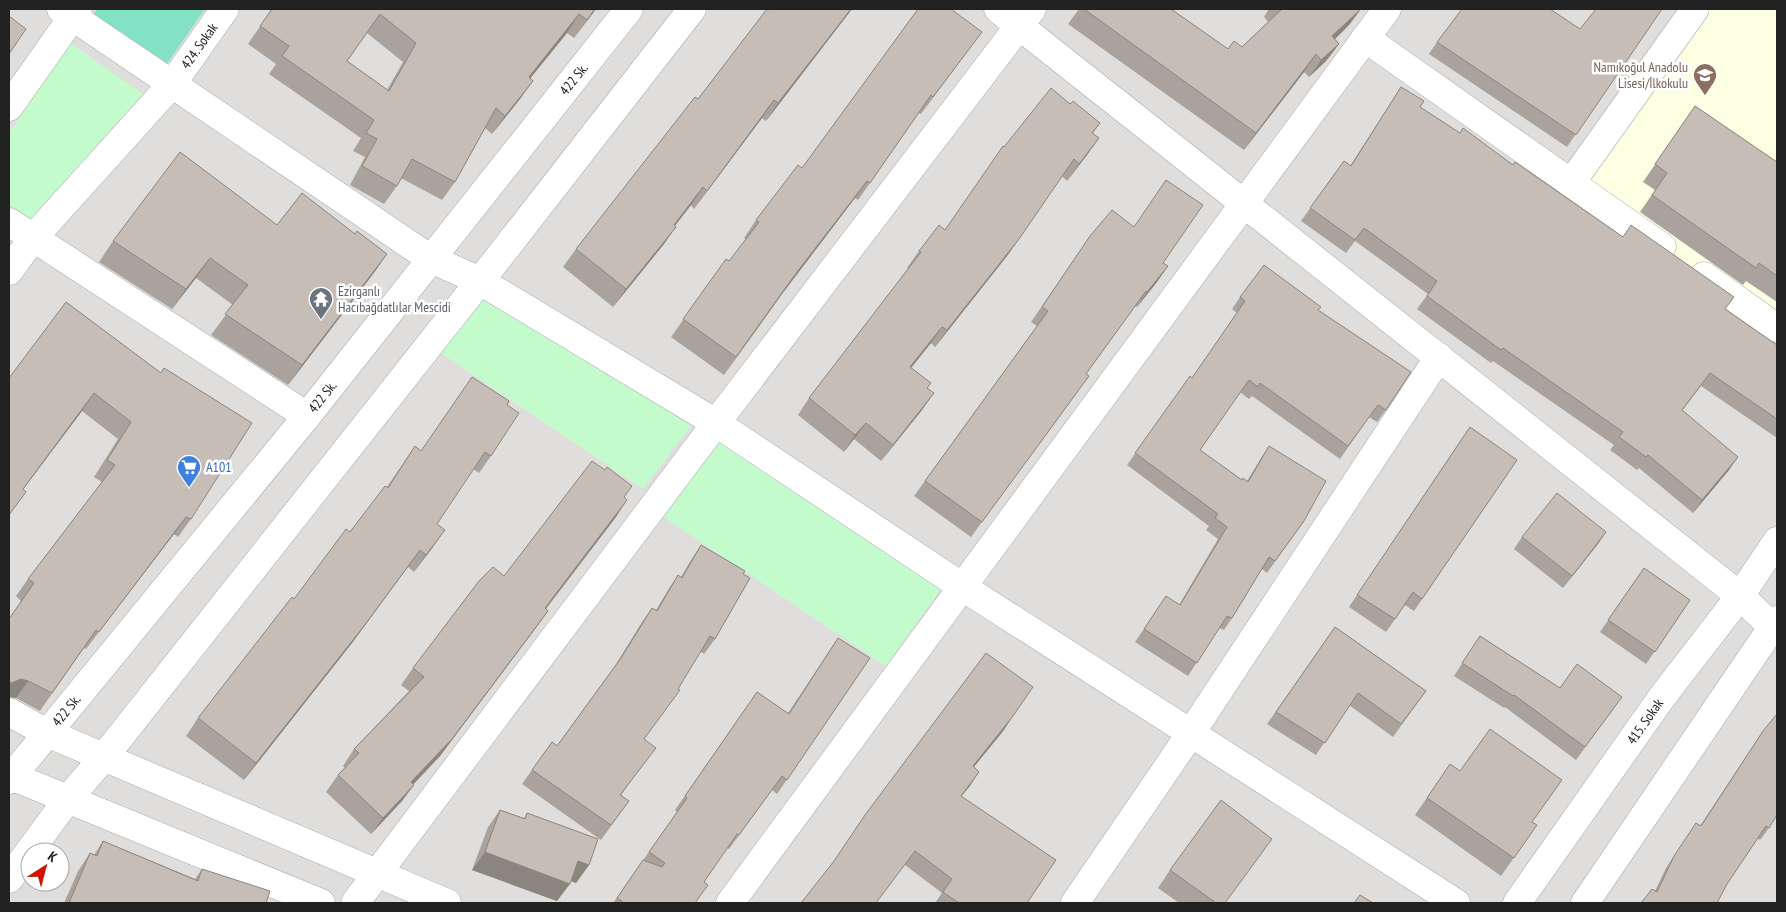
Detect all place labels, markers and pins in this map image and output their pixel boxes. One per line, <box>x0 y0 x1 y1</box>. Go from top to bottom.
place label: Namıkoğul Anadolu Lisesi/İlkokulu <box>1594 58 1688 92</box>
school or university icon: Namıkoğul Anadolu Lisesi/İlkokulu <box>1692 62 1718 96</box>
place label: Ezirganlı Hacıbağdatlılar Mescidi <box>338 282 451 316</box>
temple icon: Ezirganlı Hacıbağdatlılar Mescidi <box>308 286 334 320</box>
supermarket icon: A101 <box>176 454 202 488</box>
place label: A101 <box>206 458 232 476</box>

